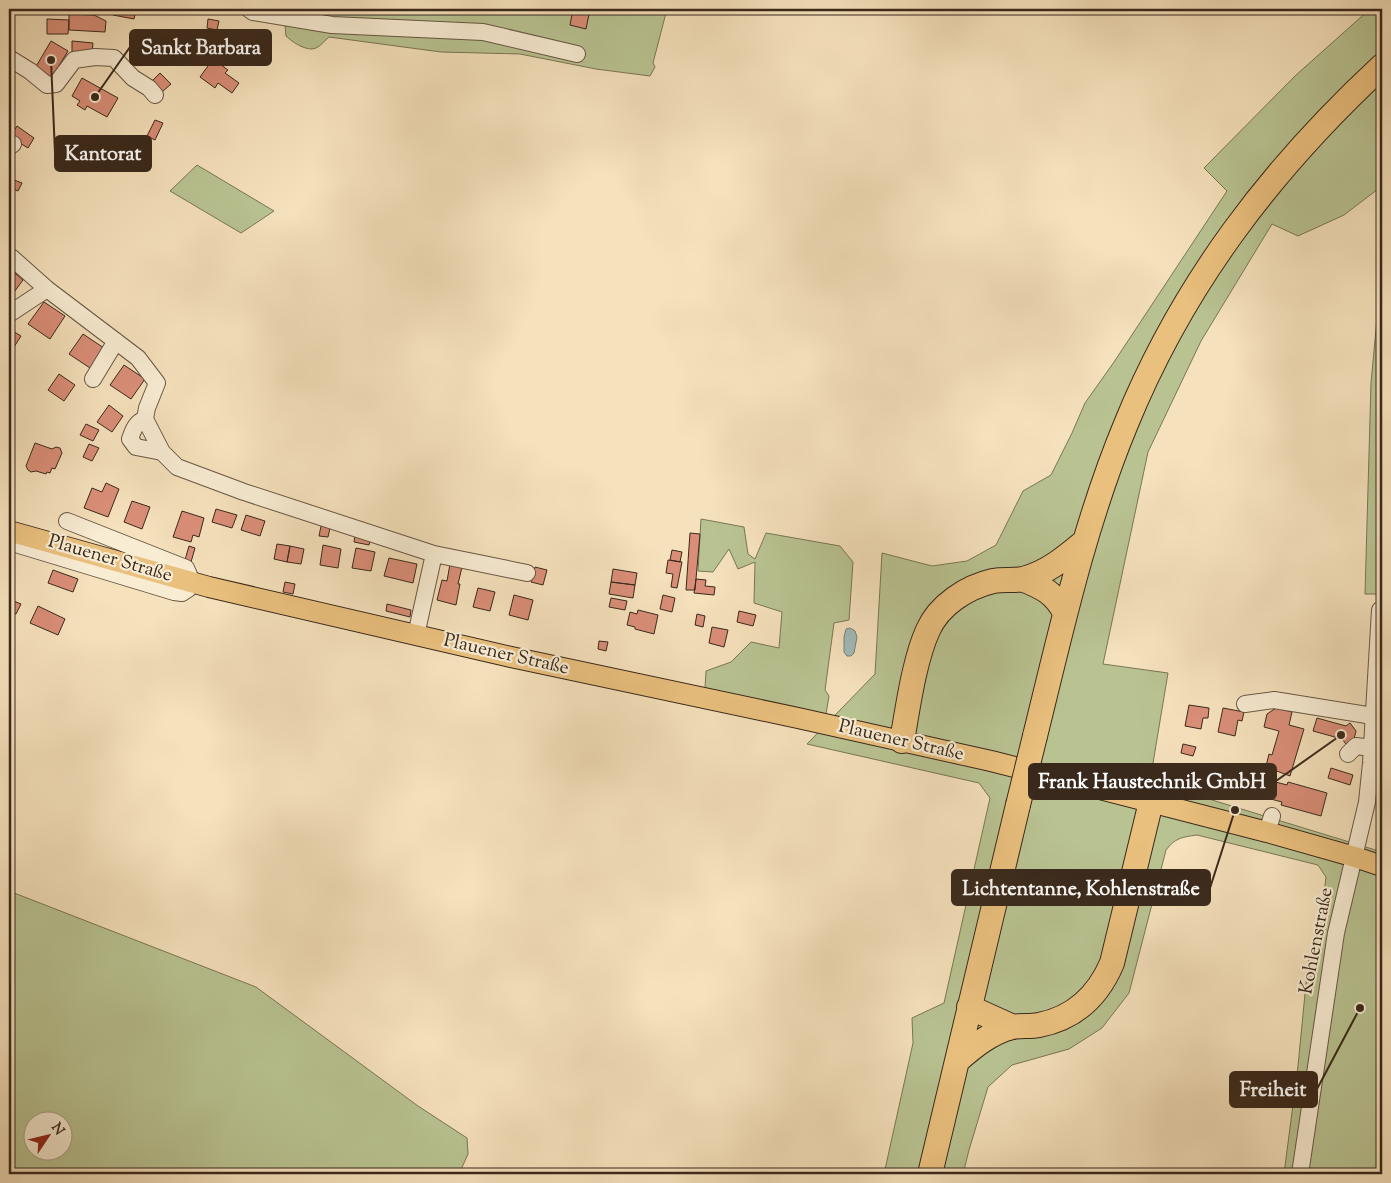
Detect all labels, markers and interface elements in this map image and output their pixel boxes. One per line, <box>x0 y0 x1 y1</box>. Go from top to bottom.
callout: Sankt Barbara <box>130 30 271 65</box>
text: Sankt Barbara <box>141 35 262 64</box>
callout: Kantorat <box>55 136 151 171</box>
text: Kantorat <box>65 141 141 170</box>
street label: Plauener Straße <box>45 528 175 590</box>
street label: Plauener Straße <box>441 627 572 683</box>
street label: Plauener Straße <box>836 713 967 769</box>
callout: Frank Haustechnik GmbH <box>1029 764 1276 799</box>
text: Frank Haustechnik GmbH <box>1038 769 1266 798</box>
callout: Lichtentanne, Kohlenstraße <box>952 870 1210 905</box>
text: Lichtentanne, Kohlenstraße <box>962 876 1200 905</box>
street label: Kohlenstraße <box>1293 885 1341 997</box>
callout: Freiheit <box>1230 1072 1317 1107</box>
text: Freiheit <box>1240 1077 1306 1106</box>
north arrow <box>22 1110 72 1160</box>
text: N <box>46 1119 68 1140</box>

